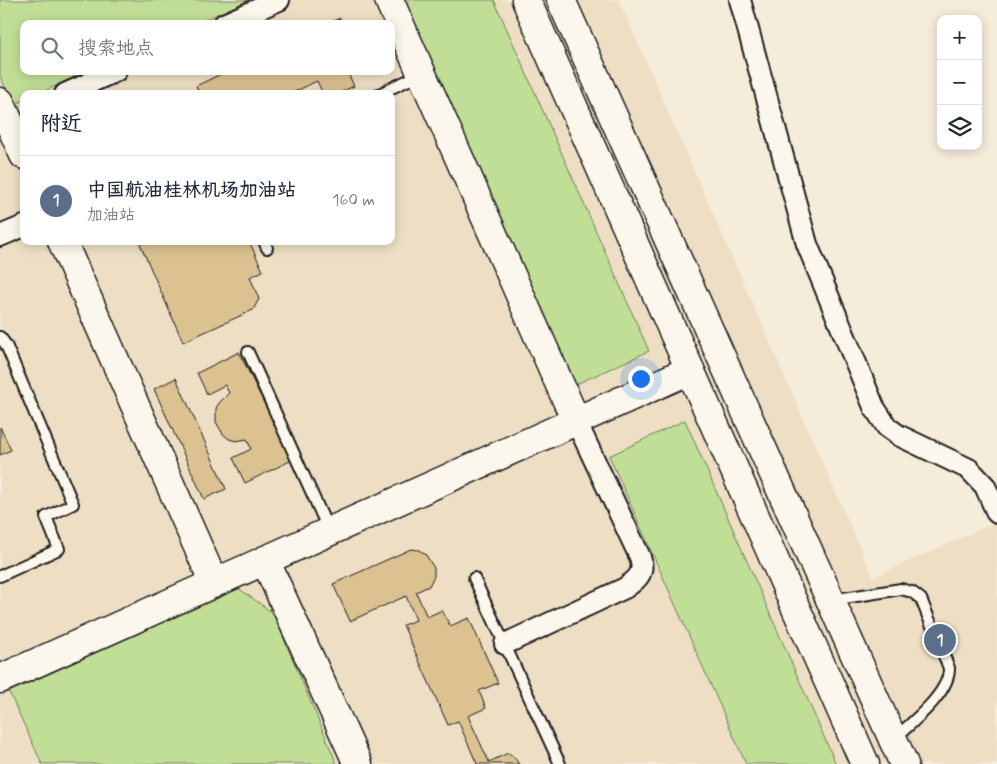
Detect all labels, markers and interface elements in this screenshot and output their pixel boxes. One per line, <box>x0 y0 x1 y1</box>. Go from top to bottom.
map controls <box>937 15 982 150</box>
button: + <box>937 15 982 60</box>
search box <box>20 20 395 75</box>
icon: search <box>38 34 66 62</box>
text: 搜索地点 <box>78 36 154 61</box>
button: − <box>937 60 982 105</box>
button: layers <box>937 105 982 150</box>
text: 附近 <box>40 110 82 138</box>
text: 中国航油桂林机场加油站 <box>87 178 296 203</box>
text: 1 <box>52 190 60 211</box>
text: 160 m <box>332 190 375 211</box>
text: 加油站 <box>87 205 135 226</box>
your location <box>628 366 654 392</box>
pin: 1 <box>924 621 956 659</box>

